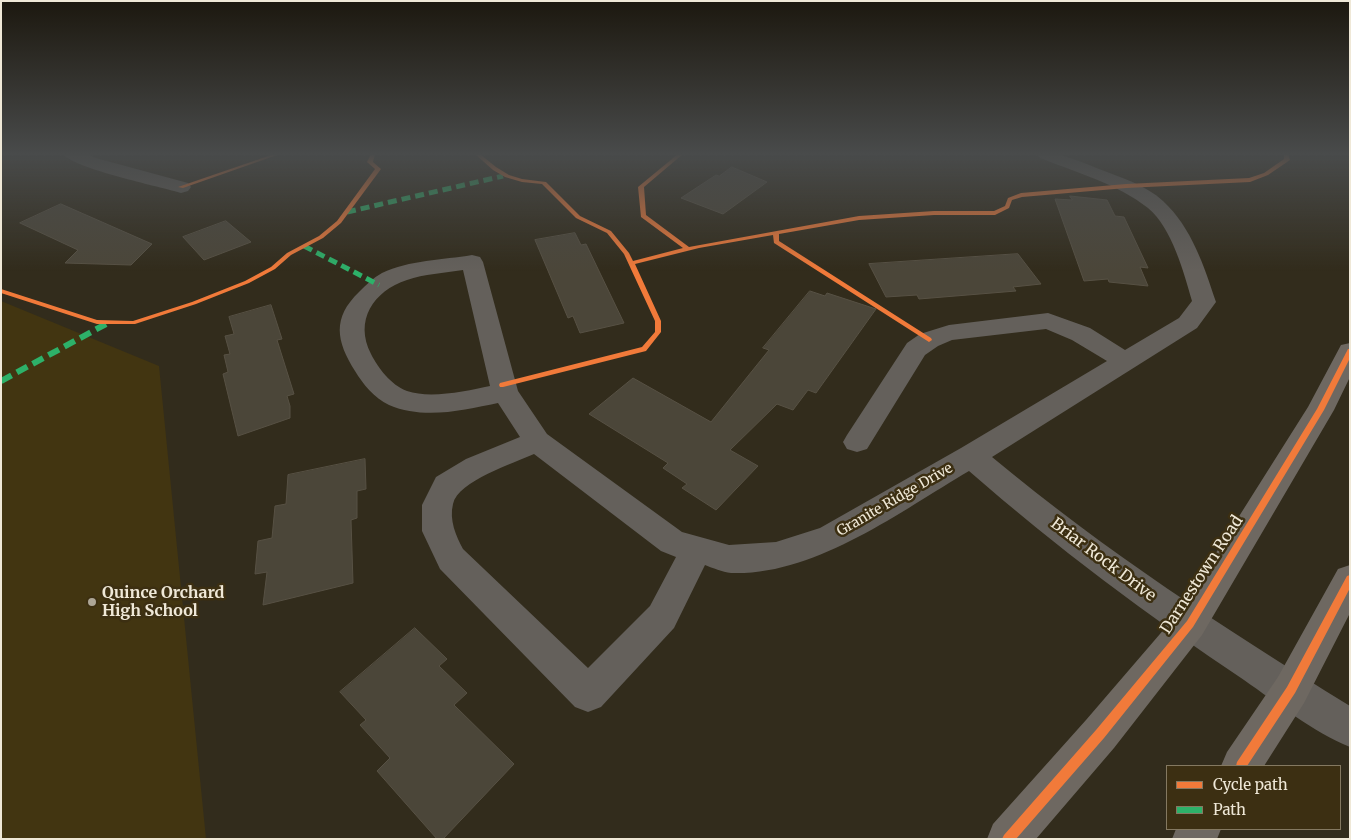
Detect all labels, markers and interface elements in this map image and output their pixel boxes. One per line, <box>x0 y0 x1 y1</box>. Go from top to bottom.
street label: Granite Ridge Drive <box>834 460 956 540</box>
street label: Darnestown Road <box>1157 512 1247 638</box>
street label: Briar Rock Drive <box>1047 514 1159 606</box>
place label: Quince Orchard High School <box>102 583 224 621</box>
marker: Quince Orchard High School <box>86 596 98 608</box>
legend <box>1166 765 1341 830</box>
text: Cycle path <box>1213 775 1288 794</box>
text: Path <box>1213 800 1246 819</box>

